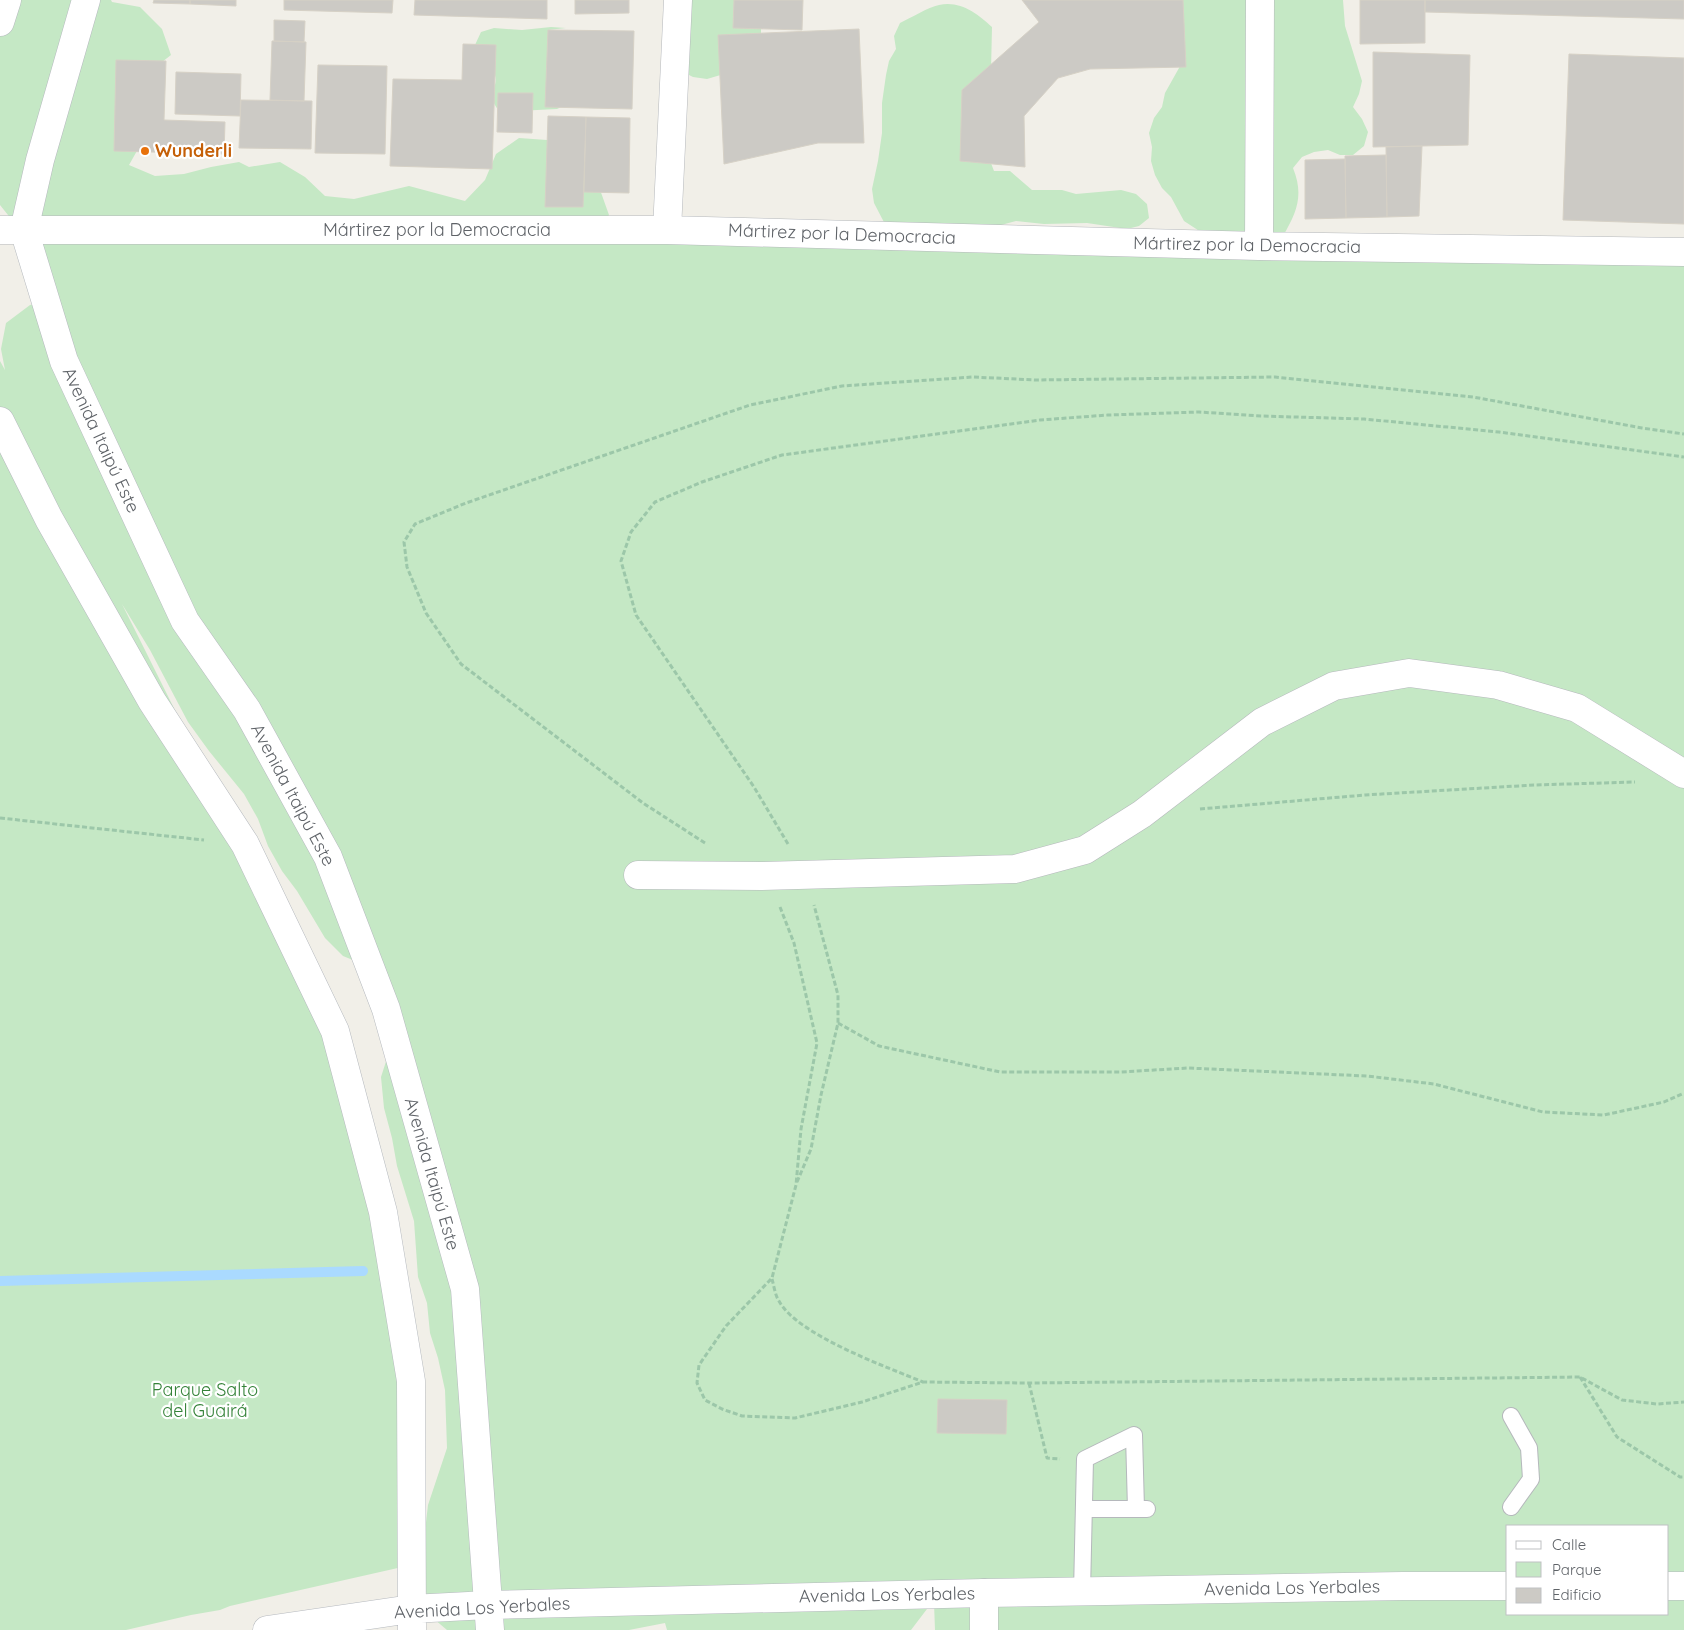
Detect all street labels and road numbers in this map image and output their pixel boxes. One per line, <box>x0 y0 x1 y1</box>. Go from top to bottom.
street label: Mártirez por la Democracia <box>323 218 551 241</box>
street label: Mártirez por la Democracia <box>728 218 956 249</box>
street label: Mártirez por la Democracia <box>1133 231 1361 258</box>
street label: Avenida Itaipú Este <box>58 363 145 516</box>
street label: Avenida Itaipú Este <box>246 720 341 870</box>
street label: Avenida Itaipú Este <box>400 1095 465 1253</box>
street label: Avenida Los Yerbales <box>1204 1574 1380 1601</box>
street label: Avenida Los Yerbales <box>799 1581 975 1608</box>
street label: Avenida Los Yerbales <box>393 1591 571 1624</box>

